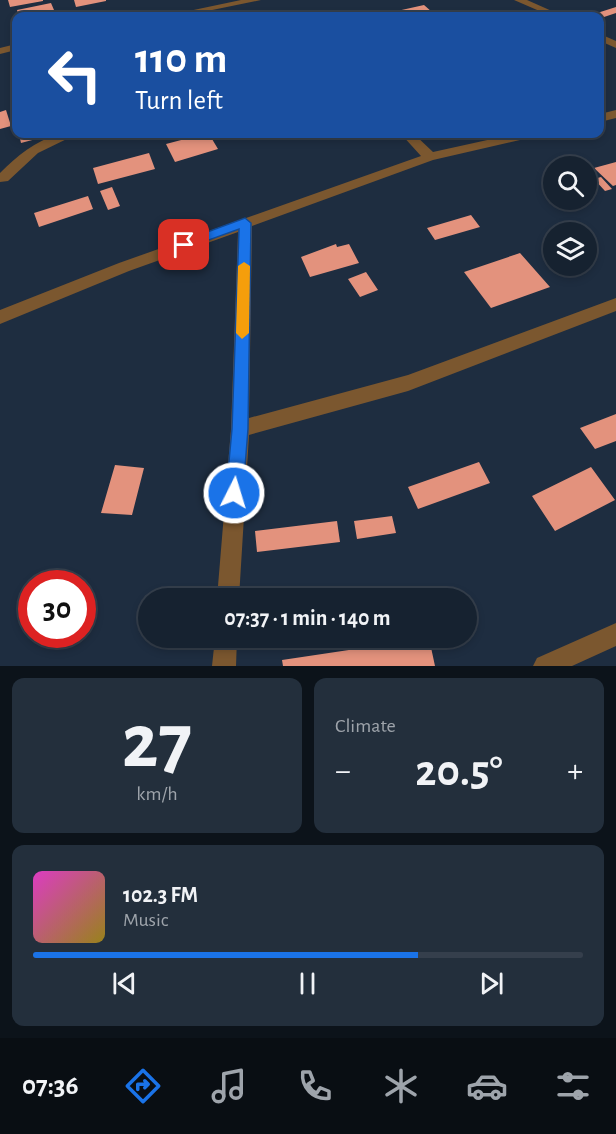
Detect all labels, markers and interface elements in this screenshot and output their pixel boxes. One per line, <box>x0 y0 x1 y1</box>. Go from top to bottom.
icon: left <box>36 36 114 114</box>
text: 110 m <box>135 38 227 80</box>
text: Turn left <box>135 87 223 114</box>
map controls <box>543 156 597 276</box>
button: search <box>543 156 597 210</box>
pin <box>158 219 209 270</box>
button: layers <box>543 222 597 276</box>
icon: arrive <box>167 228 200 261</box>
position arrow <box>202 461 266 525</box>
speed limit sign: 30 <box>18 570 96 648</box>
text: 07:37 · 1 min · 140 m <box>224 607 391 629</box>
text: 27 <box>122 704 192 782</box>
text: Climate <box>335 716 396 736</box>
text: 20.5° <box>415 749 503 794</box>
text: − <box>335 755 351 788</box>
text: + <box>567 755 583 788</box>
text: km/h <box>136 784 178 804</box>
text: 102.3 FM <box>123 884 198 906</box>
text: Music <box>123 910 169 930</box>
icon: previous <box>108 967 141 1000</box>
icon: pause <box>291 967 324 1000</box>
icon: next <box>475 967 508 1000</box>
icon: directions <box>122 1065 164 1107</box>
icon: music <box>208 1065 250 1107</box>
icon: phone <box>294 1065 336 1107</box>
icon: climate <box>380 1065 422 1107</box>
icon: car <box>466 1065 508 1107</box>
icon: filters <box>552 1065 594 1107</box>
text: 07:36 <box>22 1072 79 1099</box>

